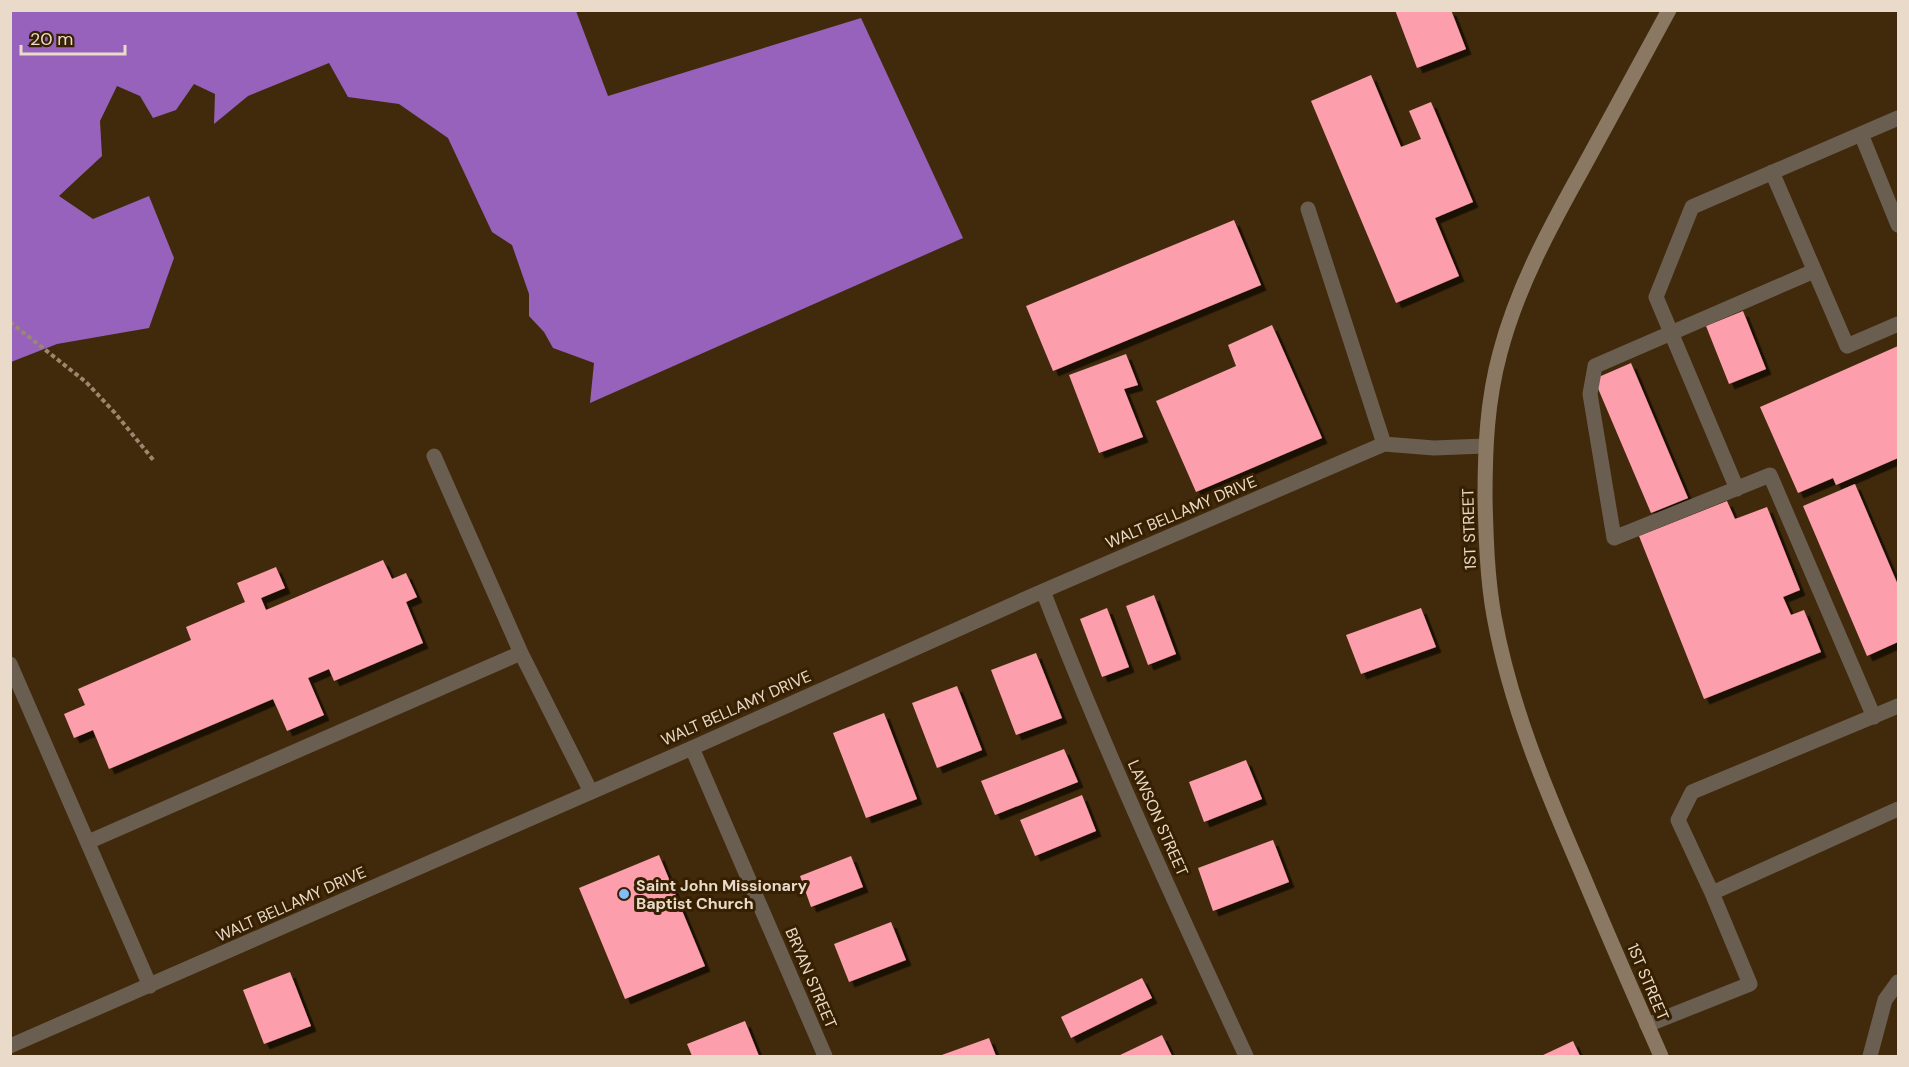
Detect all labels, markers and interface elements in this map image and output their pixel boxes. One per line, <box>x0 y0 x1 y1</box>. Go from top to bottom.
scale bar <box>21 18 124 56</box>
text: 20 m <box>30 27 73 51</box>
street label: WALT BELLAMY DRIVE <box>1102 471 1260 553</box>
street label: 1ST STREET <box>1457 488 1481 570</box>
street label: WALT BELLAMY DRIVE <box>658 665 814 751</box>
street label: LAWSON STREET <box>1123 757 1193 879</box>
street label: WALT BELLAMY DRIVE <box>213 861 369 947</box>
place label: Saint John Missionary Baptist Church <box>636 875 807 914</box>
marker: Saint John Missionary Baptist Church <box>617 887 631 901</box>
street label: BRYAN STREET <box>780 925 842 1032</box>
street label: 1ST STREET <box>1622 940 1674 1024</box>

